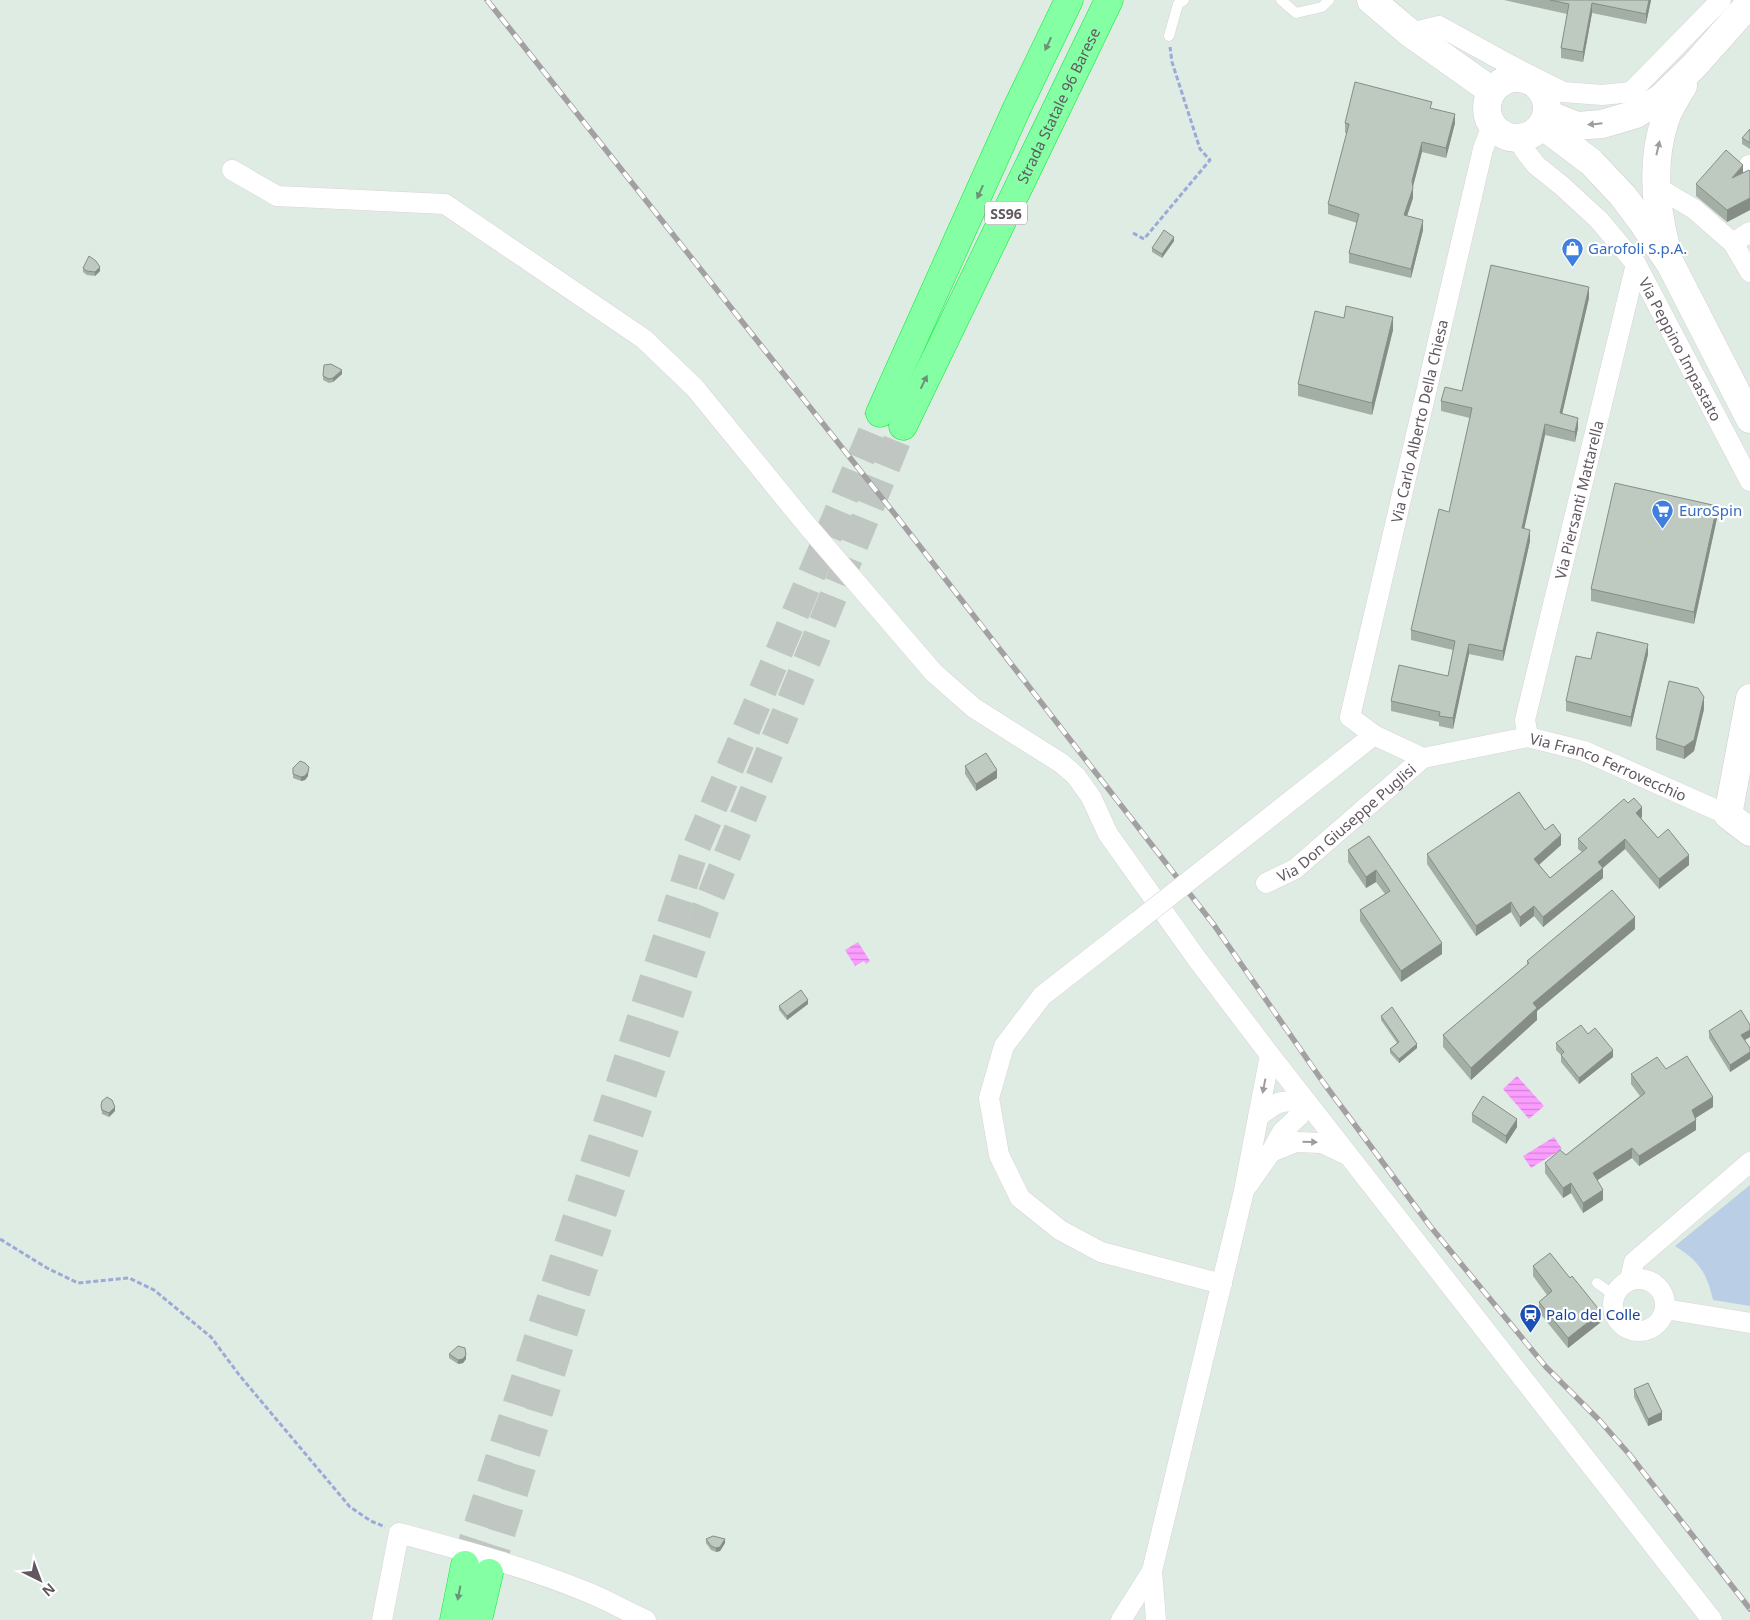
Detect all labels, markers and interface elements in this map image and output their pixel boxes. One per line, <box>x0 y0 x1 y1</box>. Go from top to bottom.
street label: Strada Statale 96 Barese <box>1012 24 1104 187</box>
one-way arrow <box>1044 37 1052 51</box>
one-way arrow <box>1587 120 1603 128</box>
one-way arrow <box>1655 140 1663 156</box>
one-way arrow <box>975 185 983 199</box>
road number: SS96 <box>985 202 1027 224</box>
shop icon: Garofoli S.p.A. <box>1560 236 1584 267</box>
place label: Garofoli S.p.A. <box>1588 238 1687 258</box>
street label: Via Peppino Impastato <box>1635 274 1727 424</box>
street label: Via Carlo Alberto Della Chiesa <box>1386 317 1452 525</box>
one-way arrow <box>920 375 928 389</box>
street label: Via Piersanti Mattarella <box>1550 418 1608 581</box>
supermarket icon: EuroSpin <box>1651 498 1675 529</box>
place label: EuroSpin <box>1679 500 1742 520</box>
street label: Via Franco Ferrovecchio <box>1528 728 1690 805</box>
street label: Via Don Giuseppe Puglisi <box>1274 759 1420 886</box>
one-way arrow <box>1260 1079 1268 1094</box>
one-way arrow <box>1303 1139 1319 1147</box>
station icon: Palo del Colle <box>1518 1302 1542 1333</box>
place label: Palo del Colle <box>1546 1304 1641 1324</box>
north arrow <box>15 1555 65 1605</box>
text: N <box>38 1579 60 1601</box>
one-way arrow <box>455 1585 463 1601</box>

